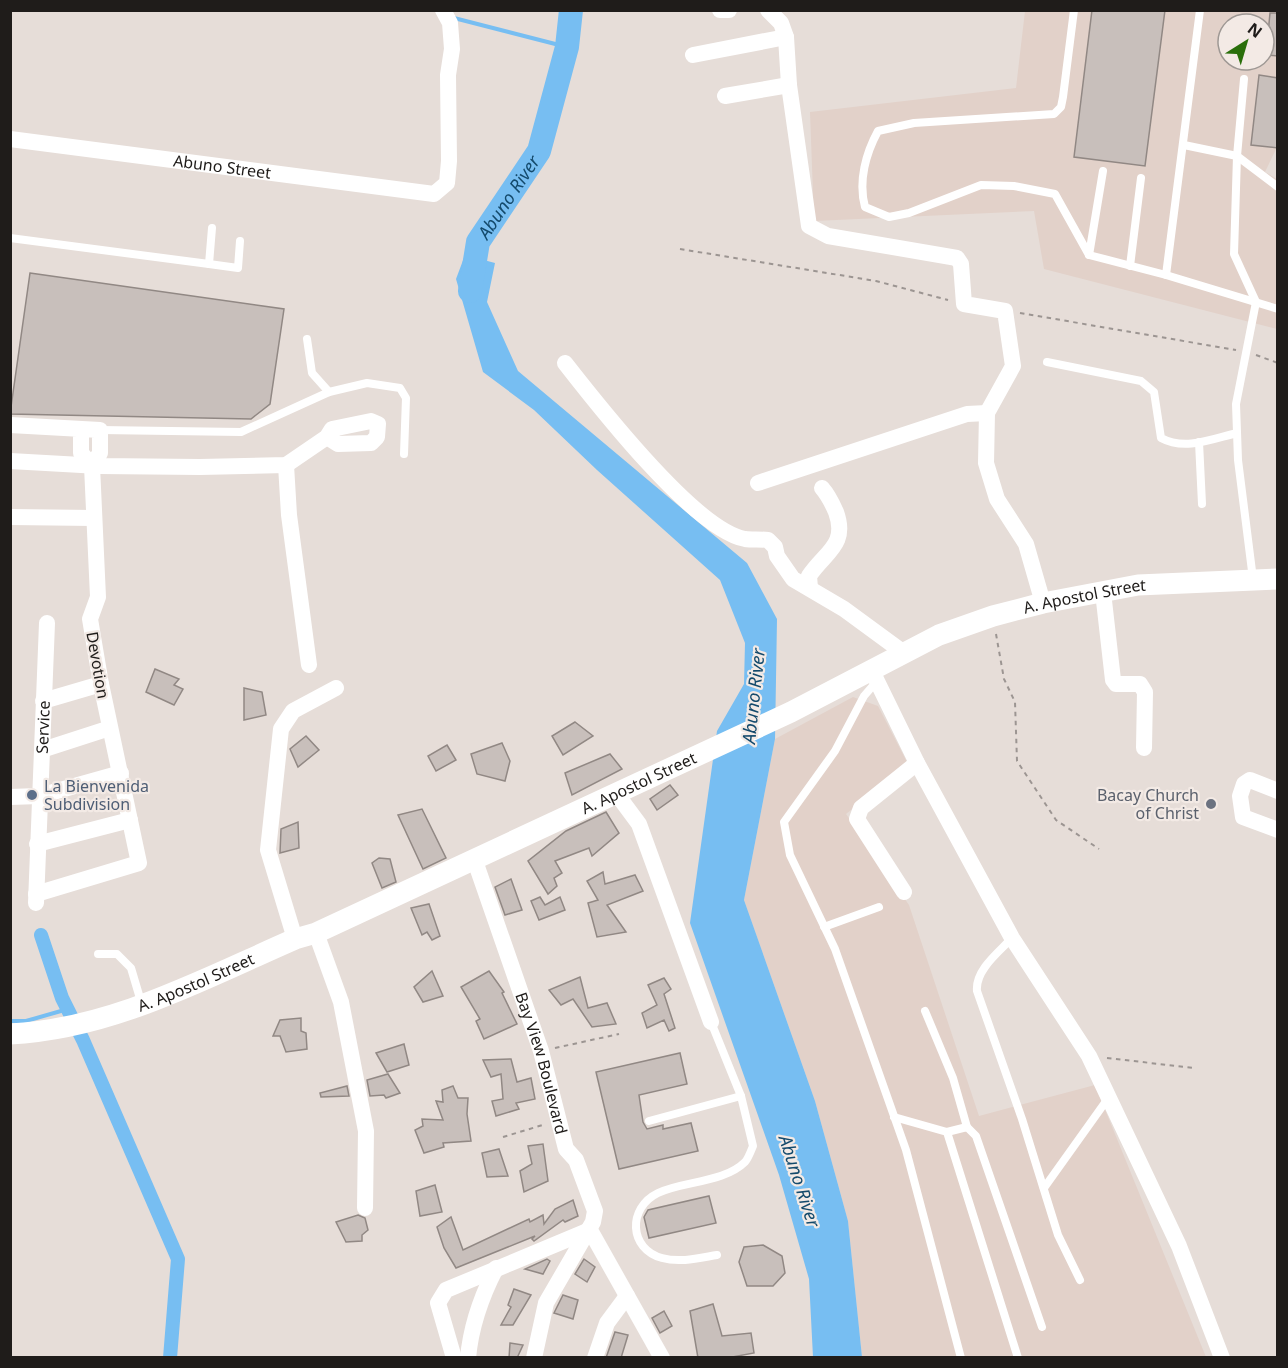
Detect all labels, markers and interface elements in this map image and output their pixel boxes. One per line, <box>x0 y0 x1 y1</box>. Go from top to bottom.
north arrow <box>1216 12 1276 72</box>
text: N <box>1243 17 1267 43</box>
street label: Abuno Street <box>172 149 273 184</box>
water label: Abuno River <box>471 150 545 245</box>
street label: A. Apostol Street <box>1021 574 1147 619</box>
street label: Devotion <box>81 630 115 700</box>
water label: Abuno River <box>736 646 770 747</box>
street label: Service <box>31 700 55 754</box>
street label: A. Apostol Street <box>578 747 700 819</box>
place label: La Bienvenida Subdivision <box>44 775 149 815</box>
place label: Bacay Church of Christ <box>1097 784 1199 824</box>
marker: La Bienvenida Subdivision <box>25 788 39 802</box>
marker: Bacay Church of Christ <box>1204 797 1218 811</box>
street label: A. Apostol Street <box>134 948 258 1017</box>
street label: Bay View Boulevard <box>510 989 573 1136</box>
water label: Abuno River <box>773 1130 826 1231</box>

